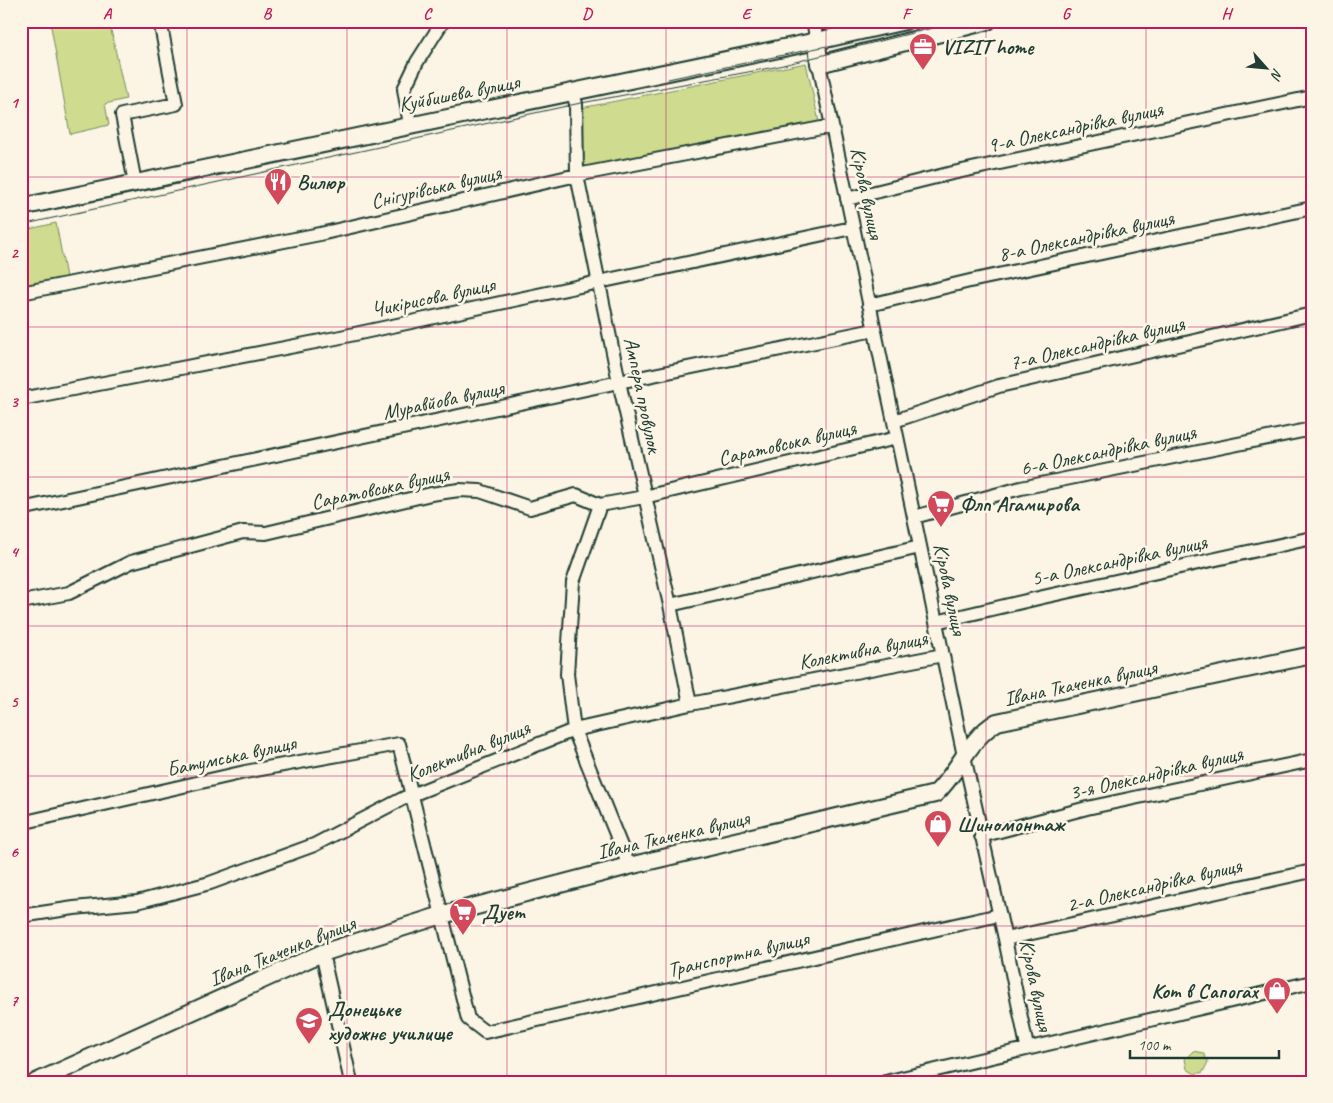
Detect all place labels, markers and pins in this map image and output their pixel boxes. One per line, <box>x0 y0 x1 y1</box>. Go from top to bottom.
office icon: VIZIT home <box>908 32 938 71</box>
place label: VIZIT home <box>942 34 1035 60</box>
restaurant icon: Вилюр <box>263 167 293 206</box>
place label: Вилюр <box>297 169 346 195</box>
supermarket icon: Флп Агамирова <box>926 489 956 528</box>
place label: Флп Агамирова <box>960 491 1080 517</box>
shop icon: Шиномонтаж <box>923 809 953 848</box>
place label: Шиномонтаж <box>957 811 1067 837</box>
supermarket icon: Дует <box>448 897 478 936</box>
place label: Дует <box>482 899 526 925</box>
shop icon: Кот в Сапогах <box>1262 976 1292 1015</box>
place label: Кот в Сапогах <box>1152 978 1260 1004</box>
place label: Донецьке художнє училище <box>328 996 454 1046</box>
school or university icon: Донецьке художнє училище <box>294 1006 324 1045</box>

